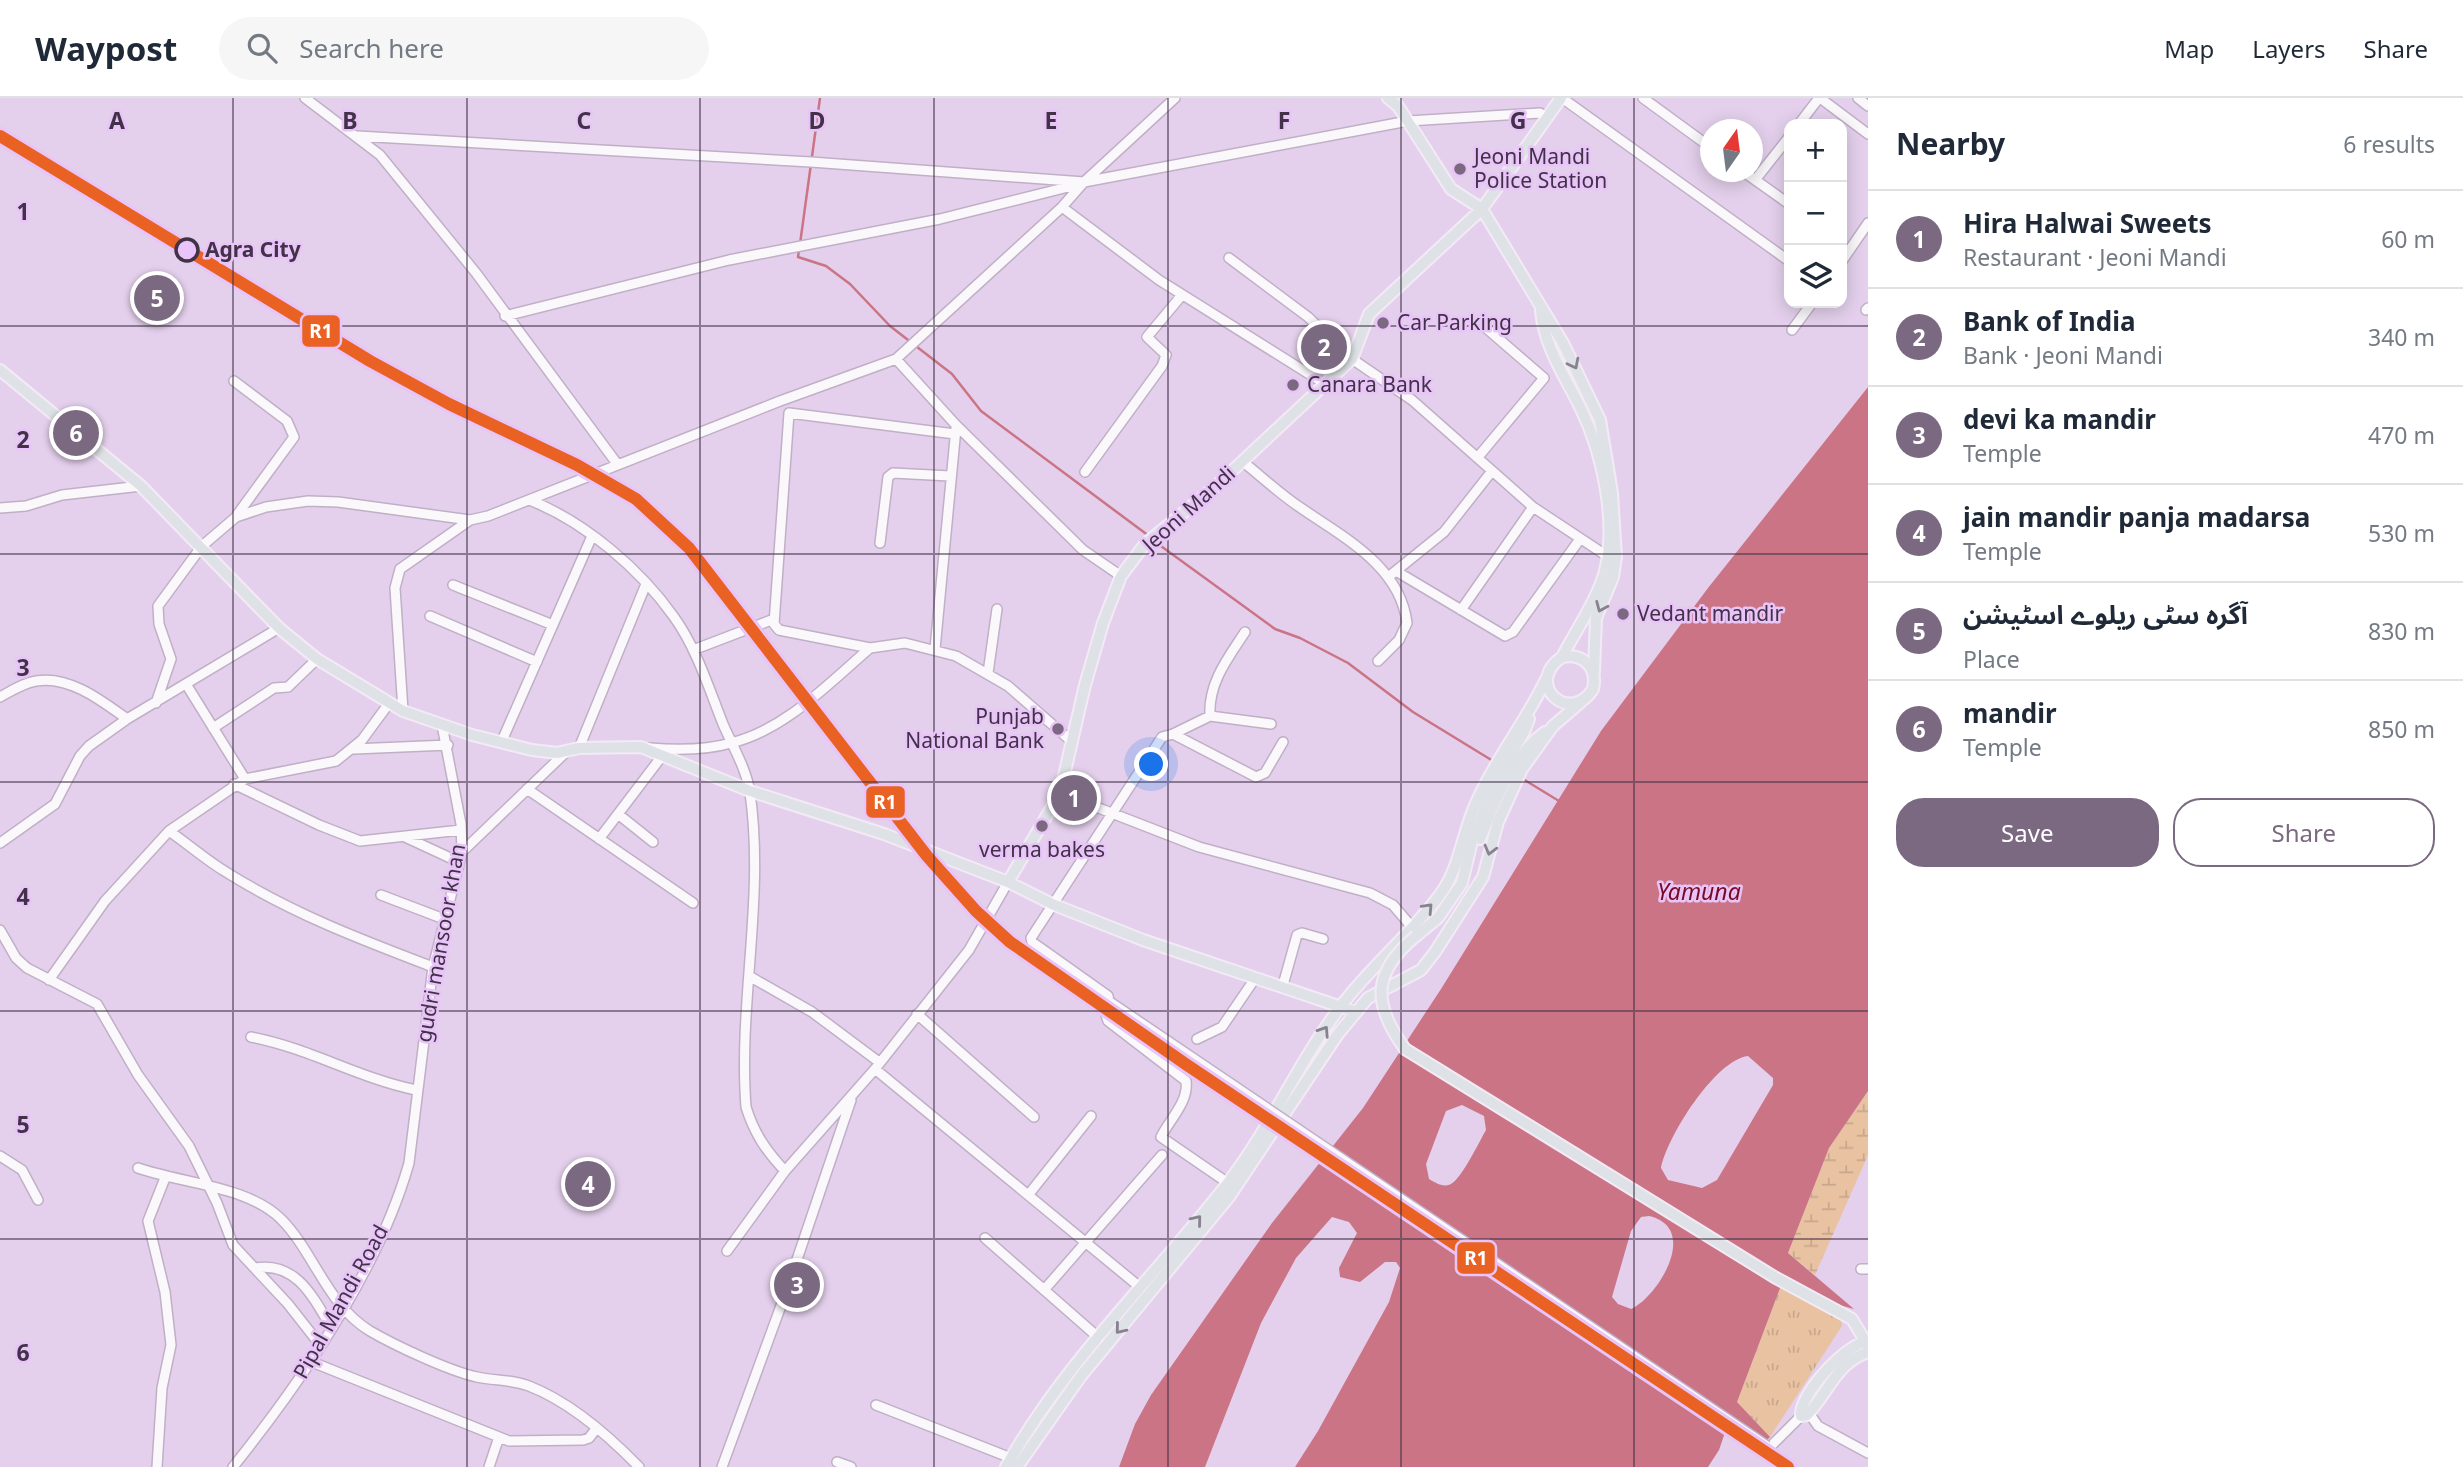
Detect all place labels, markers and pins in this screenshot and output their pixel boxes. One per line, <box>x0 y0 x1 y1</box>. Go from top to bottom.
place label: Jeoni Mandi Police Station <box>1472 142 1607 194</box>
marker: Jeoni Mandi Police Station <box>1452 161 1468 177</box>
place label: Agra City <box>205 235 301 263</box>
marker: Agra City <box>175 238 199 262</box>
pin: 5 <box>134 272 180 324</box>
place label: Car Parking <box>1397 308 1512 336</box>
marker: Car Parking <box>1375 315 1391 331</box>
pin: 2 <box>1301 321 1347 373</box>
place label: Canara Bank <box>1307 370 1433 398</box>
marker: Canara Bank <box>1285 377 1301 393</box>
pin: 6 <box>53 407 99 459</box>
place label: Vedant mandir <box>1637 599 1783 627</box>
marker: Vedant mandir <box>1615 606 1631 622</box>
place label: Punjab National Bank <box>905 702 1045 754</box>
marker: Punjab National Bank <box>1050 721 1066 737</box>
pin: 1 <box>1051 772 1097 824</box>
marker: verma bakes <box>1034 818 1050 834</box>
place label: verma bakes <box>979 835 1105 863</box>
pin: 4 <box>565 1158 611 1210</box>
pin: 3 <box>774 1259 820 1311</box>

